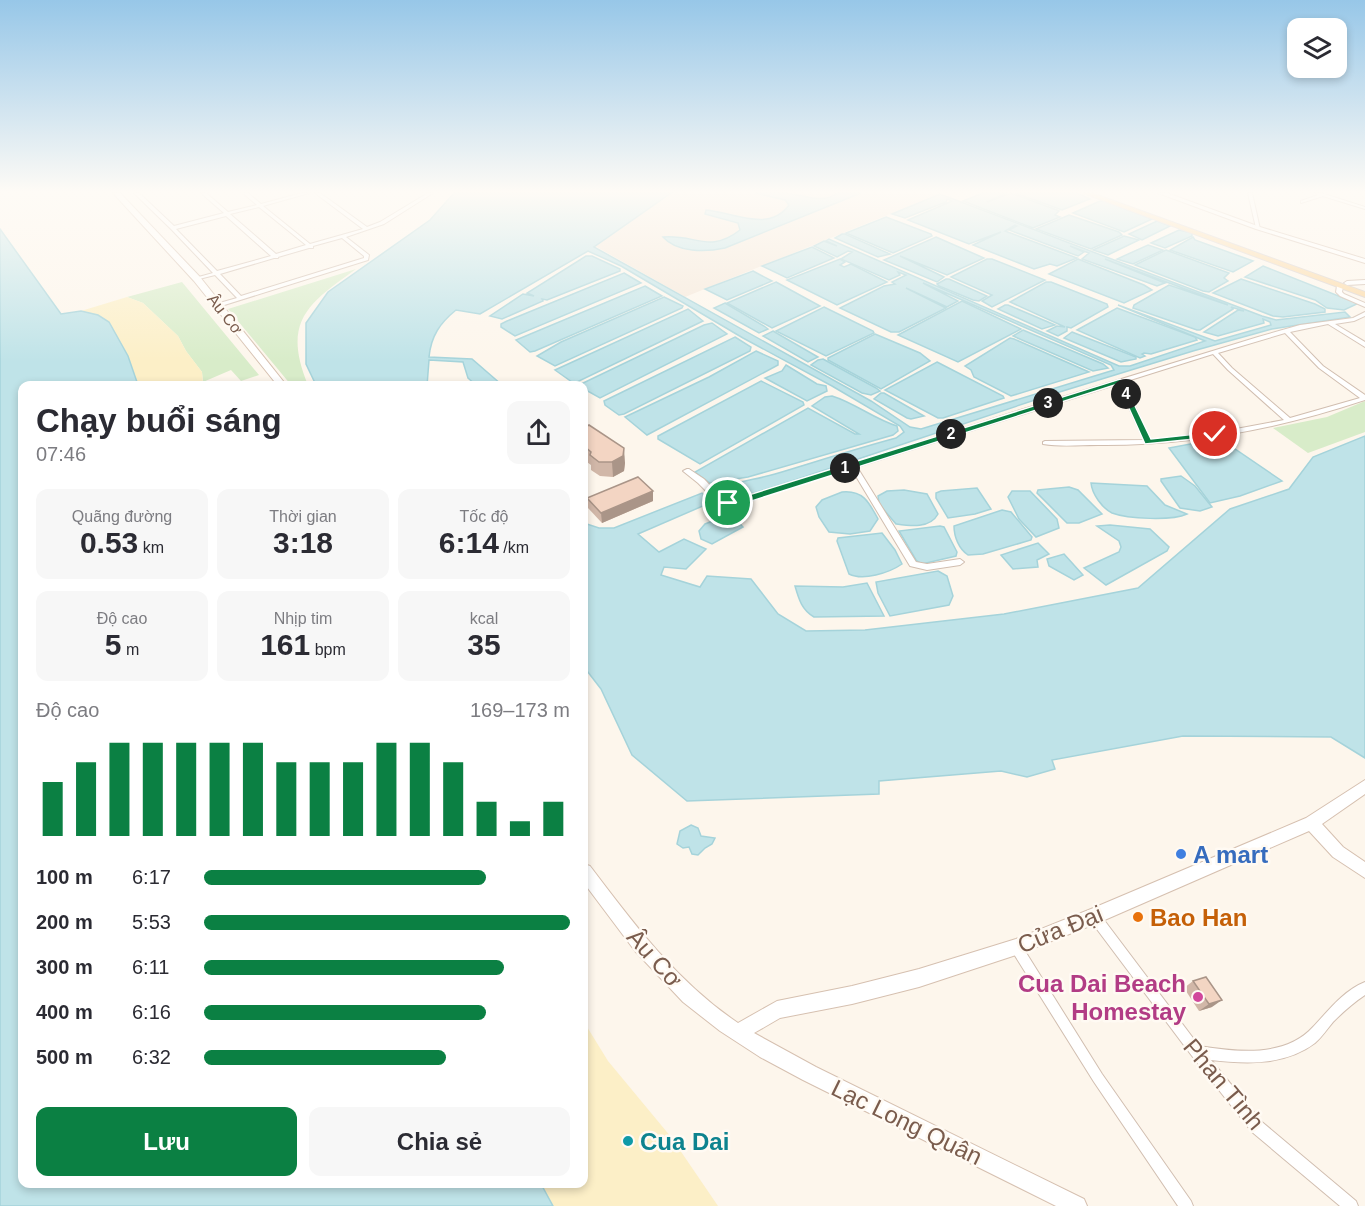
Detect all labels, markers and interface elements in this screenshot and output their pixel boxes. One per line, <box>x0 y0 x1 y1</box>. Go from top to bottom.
map controls <box>1287 18 1347 78</box>
button: layers <box>1287 18 1347 78</box>
street label: Âu Cơ <box>204 290 247 338</box>
pin: 4 <box>1111 379 1141 409</box>
text: 4 <box>1122 385 1130 402</box>
pin: 3 <box>1033 388 1063 418</box>
text: 3 <box>1044 394 1052 411</box>
button: share <box>507 401 570 464</box>
text: Chạy buổi sáng <box>36 402 282 439</box>
pin <box>1189 408 1240 459</box>
icon: check <box>1198 417 1231 450</box>
pin: 2 <box>936 419 966 449</box>
text: 2 <box>947 425 955 442</box>
text: 07:46 <box>36 443 86 465</box>
pin: 1 <box>830 453 860 483</box>
text: 1 <box>841 459 849 476</box>
pin <box>702 477 753 528</box>
icon: arrive <box>711 486 744 519</box>
text: Quãng đường <box>72 508 172 525</box>
text: Thời gian <box>269 508 337 525</box>
text: Tốc độ <box>460 508 508 525</box>
text: 0.53 <box>80 526 138 559</box>
text: 3:18 <box>273 526 333 559</box>
text: 6:14 <box>439 526 499 559</box>
text: km <box>138 539 164 556</box>
text: /km <box>499 539 529 556</box>
text: Độ cao <box>97 610 147 627</box>
text: Nhịp tim <box>274 610 332 627</box>
text: kcal <box>470 610 498 627</box>
text: 5 <box>105 628 121 661</box>
text: 161 <box>260 628 310 661</box>
text: 35 <box>467 628 501 661</box>
text: m <box>121 641 139 658</box>
text: bpm <box>310 641 346 658</box>
text: Độ cao <box>36 699 99 721</box>
text: 169–173 m <box>470 699 570 721</box>
place label: A mart <box>1193 841 1268 868</box>
marker: A mart <box>1174 847 1188 861</box>
text: 100 m <box>36 866 93 888</box>
text: 6:17 <box>132 866 171 888</box>
street label: Cửa Đại <box>1013 900 1107 958</box>
place label: Bao Han <box>1150 904 1247 931</box>
marker: Bao Han <box>1131 910 1145 924</box>
text: 200 m <box>36 911 93 933</box>
text: 5:53 <box>132 911 171 933</box>
street label: Âu Cơ <box>622 923 688 993</box>
text: 300 m <box>36 956 93 978</box>
text: 6:11 <box>132 956 169 978</box>
place label: Cua Dai Beach Homestay <box>1018 970 1187 1025</box>
marker: Cua Dai Beach Homestay <box>1191 990 1205 1004</box>
text: 400 m <box>36 1001 93 1023</box>
text: 6:16 <box>132 1001 171 1023</box>
street label: Phan Tình <box>1178 1033 1270 1135</box>
text: 500 m <box>36 1046 93 1068</box>
text: 6:32 <box>132 1046 171 1068</box>
street label: Lạc Long Quân <box>827 1074 987 1170</box>
button: Lưu <box>36 1107 297 1176</box>
button: Chia sẻ <box>309 1107 570 1176</box>
place label: Cua Dai <box>640 1128 729 1155</box>
marker: Cua Dai <box>621 1134 635 1148</box>

